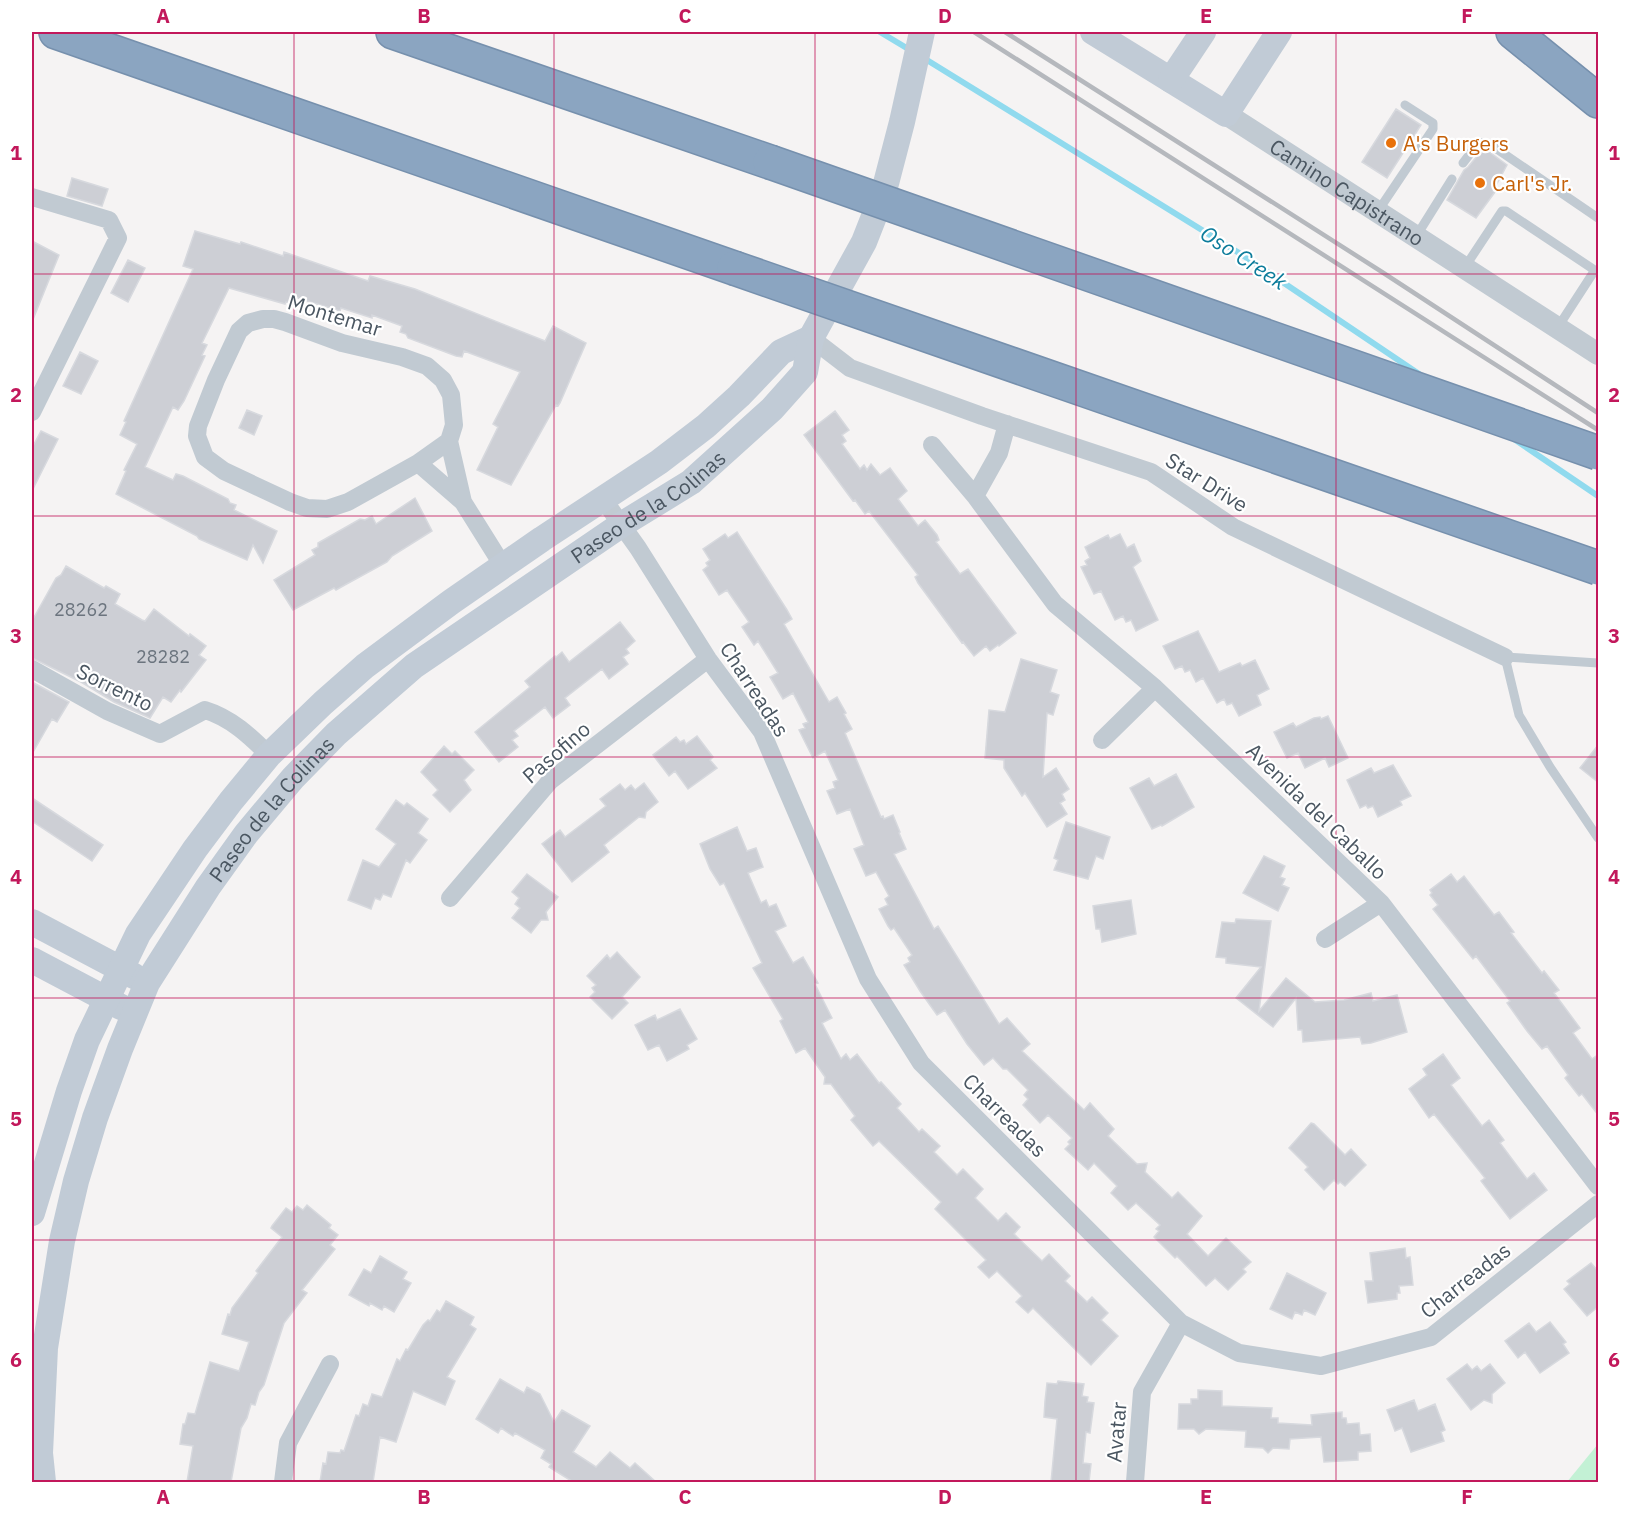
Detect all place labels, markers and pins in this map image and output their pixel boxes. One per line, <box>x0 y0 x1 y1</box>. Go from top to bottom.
place label: A's Burgers <box>1403 129 1509 157</box>
marker: A's Burgers <box>1384 136 1398 150</box>
place label: Carl's Jr. <box>1492 169 1572 197</box>
marker: Carl's Jr. <box>1473 176 1487 190</box>

